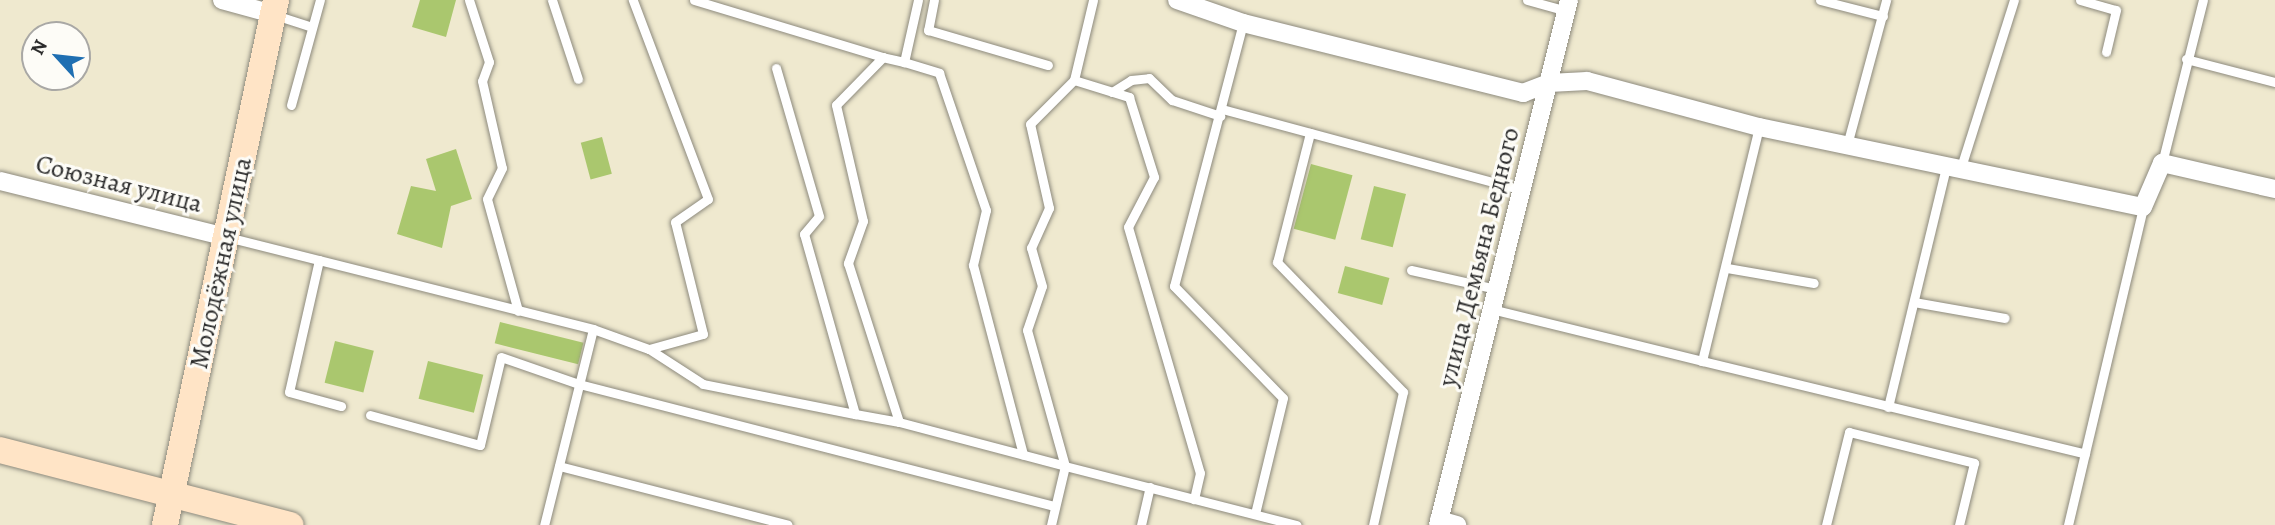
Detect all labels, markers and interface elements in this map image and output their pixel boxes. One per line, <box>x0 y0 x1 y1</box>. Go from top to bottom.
north arrow <box>21 21 91 91</box>
text: N <box>24 35 54 59</box>
street label: улица Демьяна Бедного <box>1432 124 1526 390</box>
street label: Союзная улица <box>33 148 205 220</box>
street label: Молодёжная улица <box>183 154 259 372</box>

